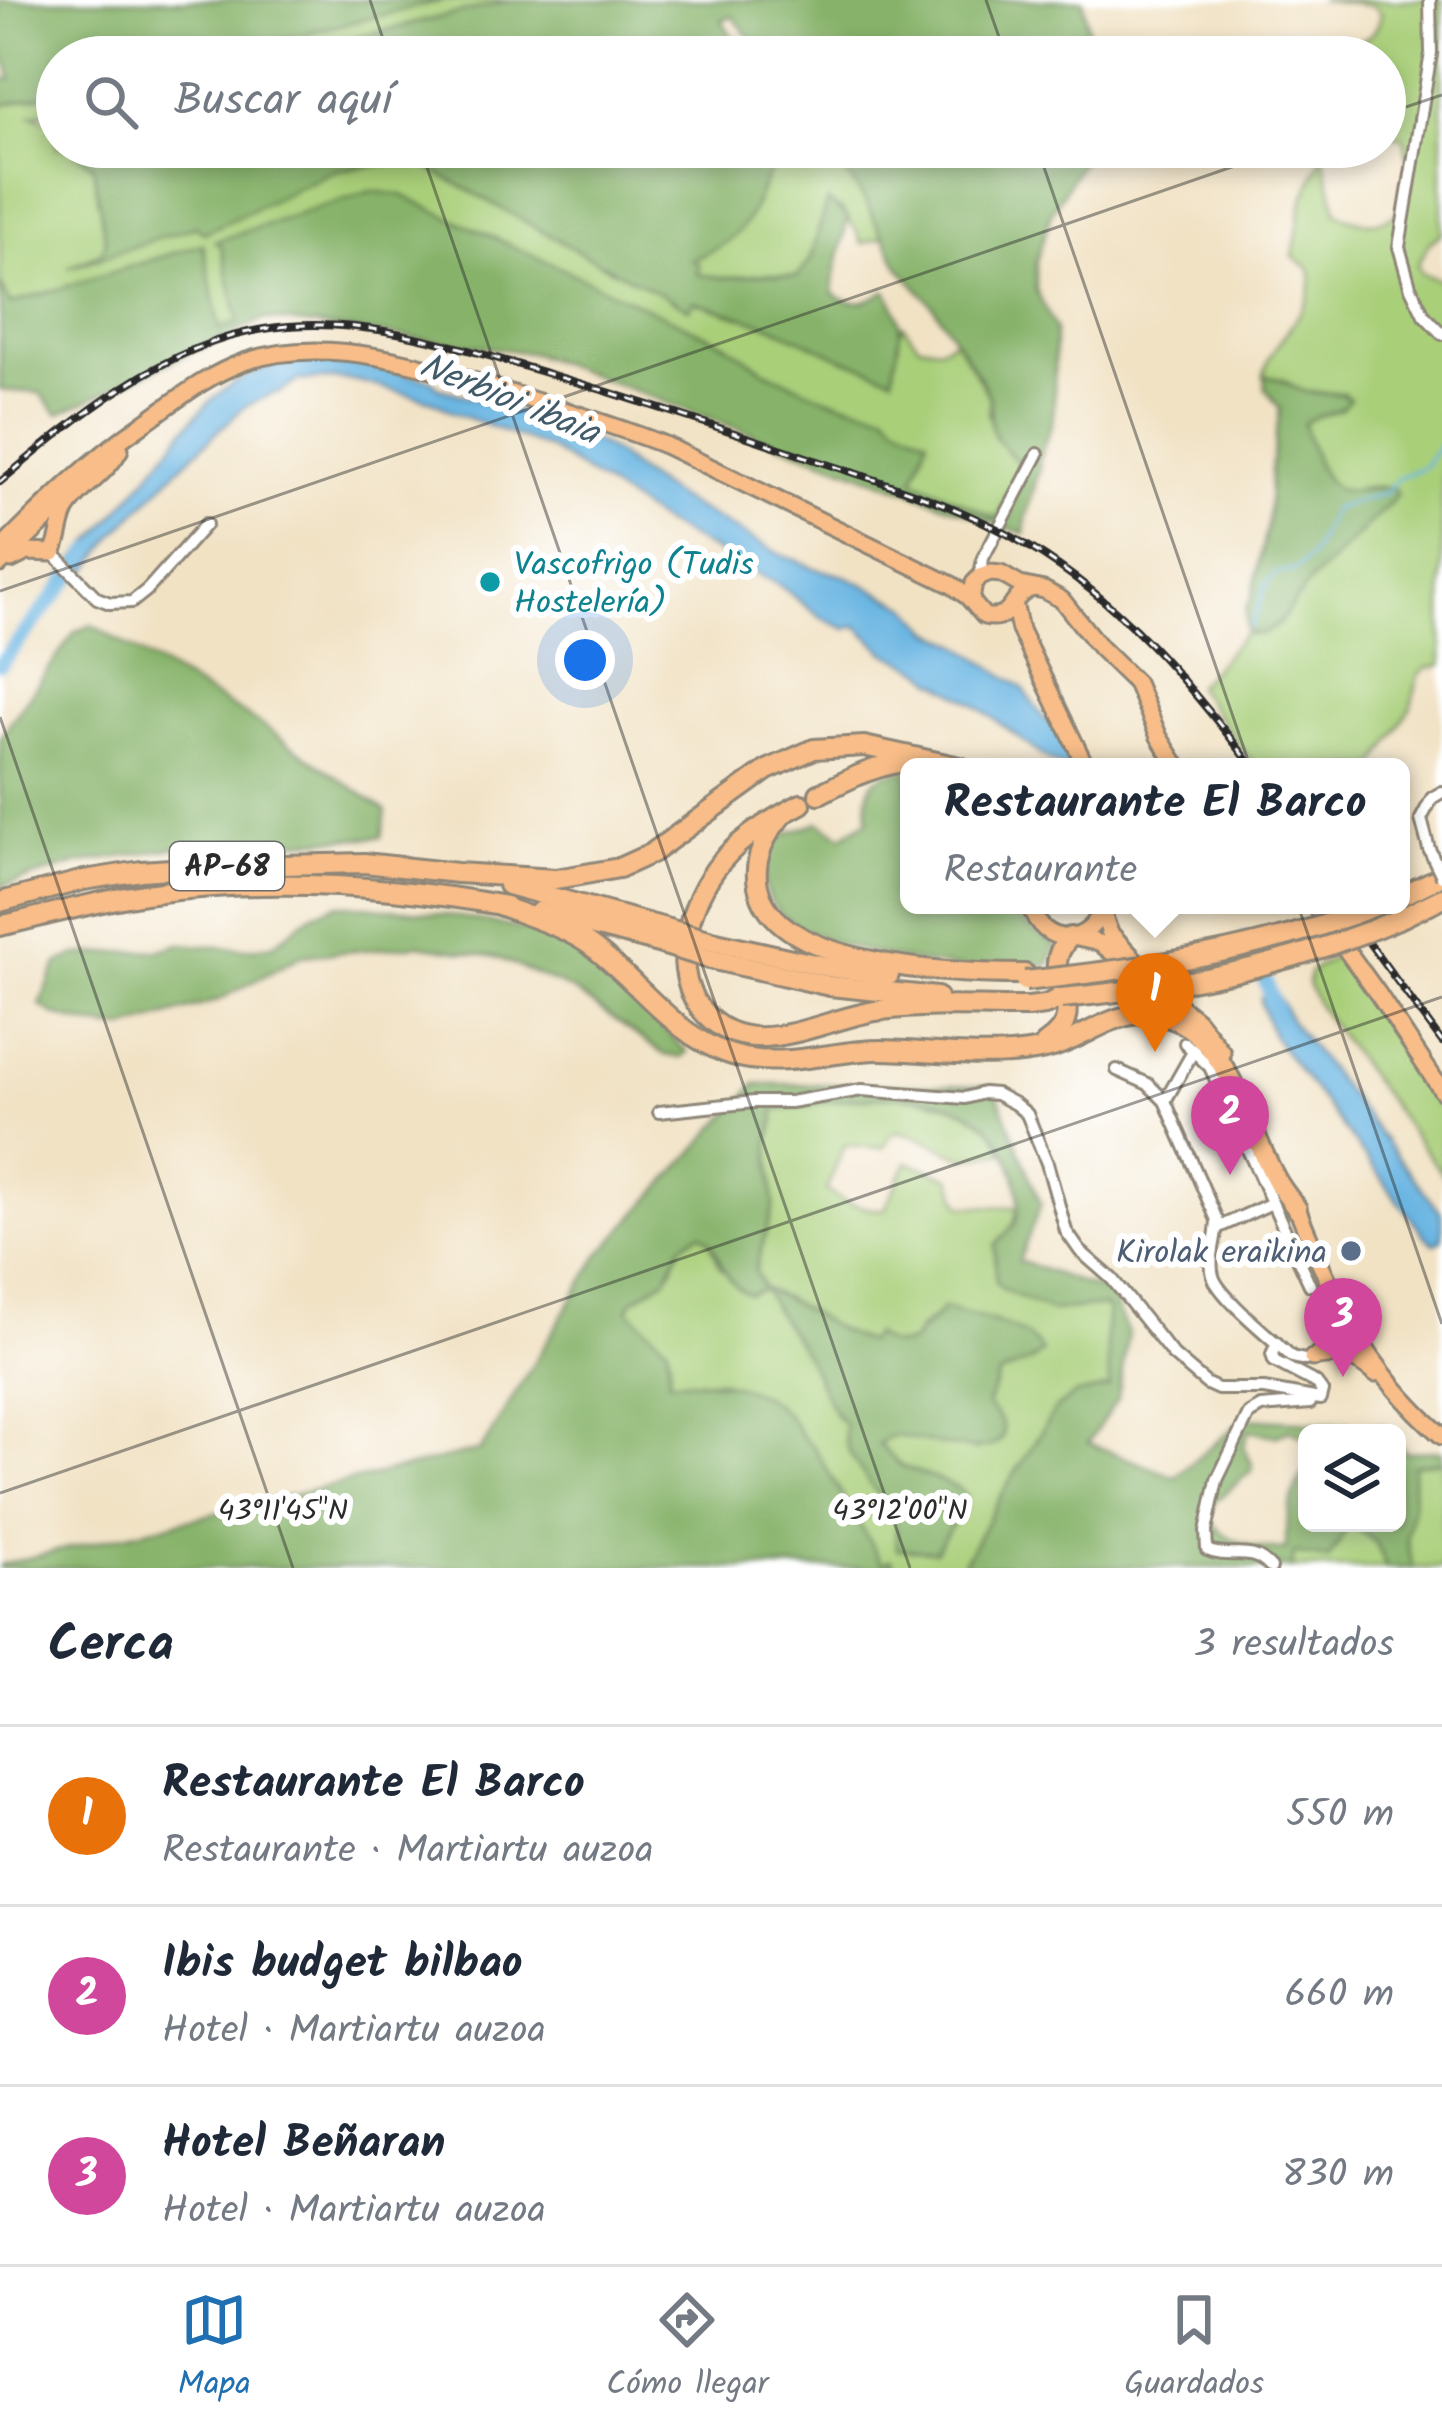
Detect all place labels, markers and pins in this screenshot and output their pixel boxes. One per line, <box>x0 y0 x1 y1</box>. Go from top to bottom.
place label: Vascofrigo (Tudis Hostelería) <box>514 540 754 631</box>
marker: Vascofrigo (Tudis Hostelería) <box>477 569 503 595</box>
pin: 1 <box>1116 953 1194 1052</box>
pin: 2 <box>1191 1076 1269 1175</box>
place label: Kirolak eraikina <box>1116 1228 1327 1281</box>
marker: Kirolak eraikina <box>1338 1238 1364 1264</box>
pin: 3 <box>1304 1278 1382 1377</box>

